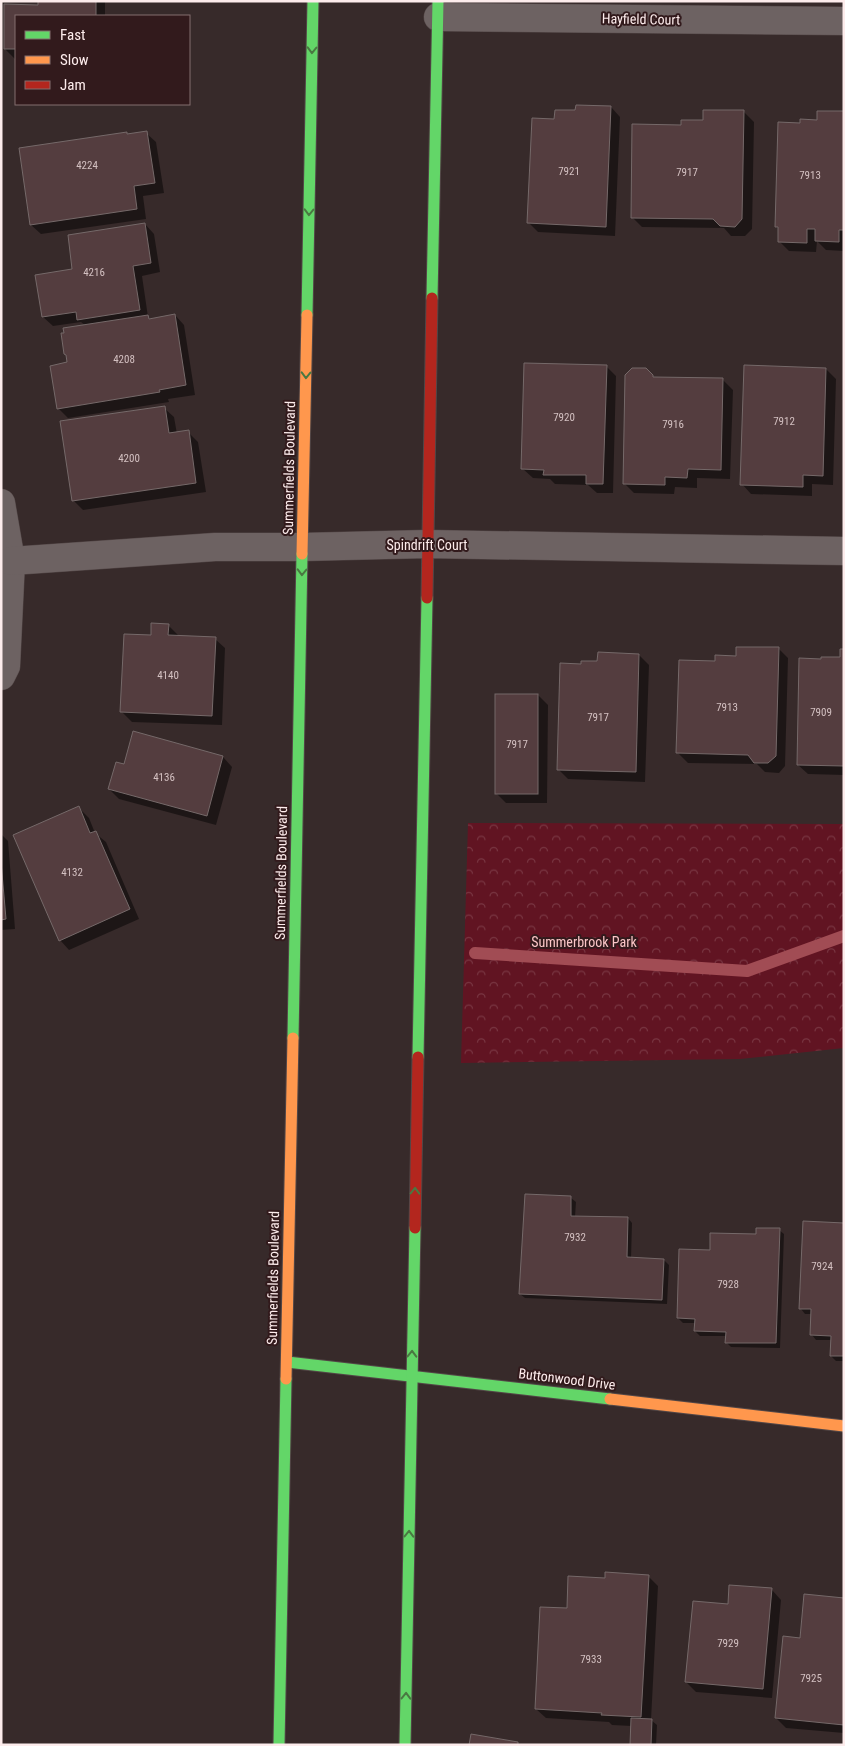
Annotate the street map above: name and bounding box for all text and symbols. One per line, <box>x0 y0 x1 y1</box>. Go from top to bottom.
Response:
street label: Hayfield Court <box>602 10 680 28</box>
legend <box>15 15 190 105</box>
text: Fast <box>60 26 85 44</box>
one-way arrow <box>307 46 317 54</box>
text: Slow <box>60 51 89 69</box>
text: Jam <box>60 76 86 94</box>
house number: 4224 <box>76 159 98 172</box>
house number: 7921 <box>558 165 580 178</box>
house number: 7917 <box>676 166 698 179</box>
house number: 7913 <box>799 169 821 182</box>
one-way arrow <box>304 209 314 217</box>
house number: 4216 <box>83 266 105 279</box>
house number: 4208 <box>113 353 135 366</box>
one-way arrow <box>300 371 311 379</box>
street label: Summerfields Boulevard <box>280 401 298 535</box>
house number: 7920 <box>553 411 575 424</box>
house number: 7912 <box>773 415 795 428</box>
house number: 7916 <box>662 418 684 431</box>
house number: 4200 <box>118 452 140 465</box>
street label: Spindrift Court <box>387 537 467 553</box>
one-way arrow <box>297 569 307 577</box>
house number: 4140 <box>157 669 179 682</box>
house number: 7913 <box>716 701 738 714</box>
house number: 7909 <box>810 706 832 719</box>
house number: 7917 <box>587 711 609 724</box>
house number: 7917 <box>506 738 528 751</box>
house number: 4136 <box>153 771 175 784</box>
street label: Summerfields Boulevard <box>272 806 290 940</box>
house number: 4132 <box>61 866 83 879</box>
park label: Summerbrook Park <box>531 934 637 950</box>
one-way arrow <box>410 1187 420 1194</box>
street label: Summerfields Boulevard <box>264 1211 282 1345</box>
house number: 7932 <box>564 1231 586 1244</box>
house number: 7924 <box>811 1260 833 1273</box>
house number: 7928 <box>717 1278 739 1291</box>
one-way arrow <box>407 1349 417 1357</box>
street label: Buttonwood Drive <box>518 1365 617 1393</box>
one-way arrow <box>404 1529 414 1537</box>
house number: 7929 <box>717 1637 739 1650</box>
house number: 7933 <box>580 1653 602 1666</box>
house number: 7925 <box>800 1672 822 1685</box>
one-way arrow <box>401 1692 411 1700</box>

